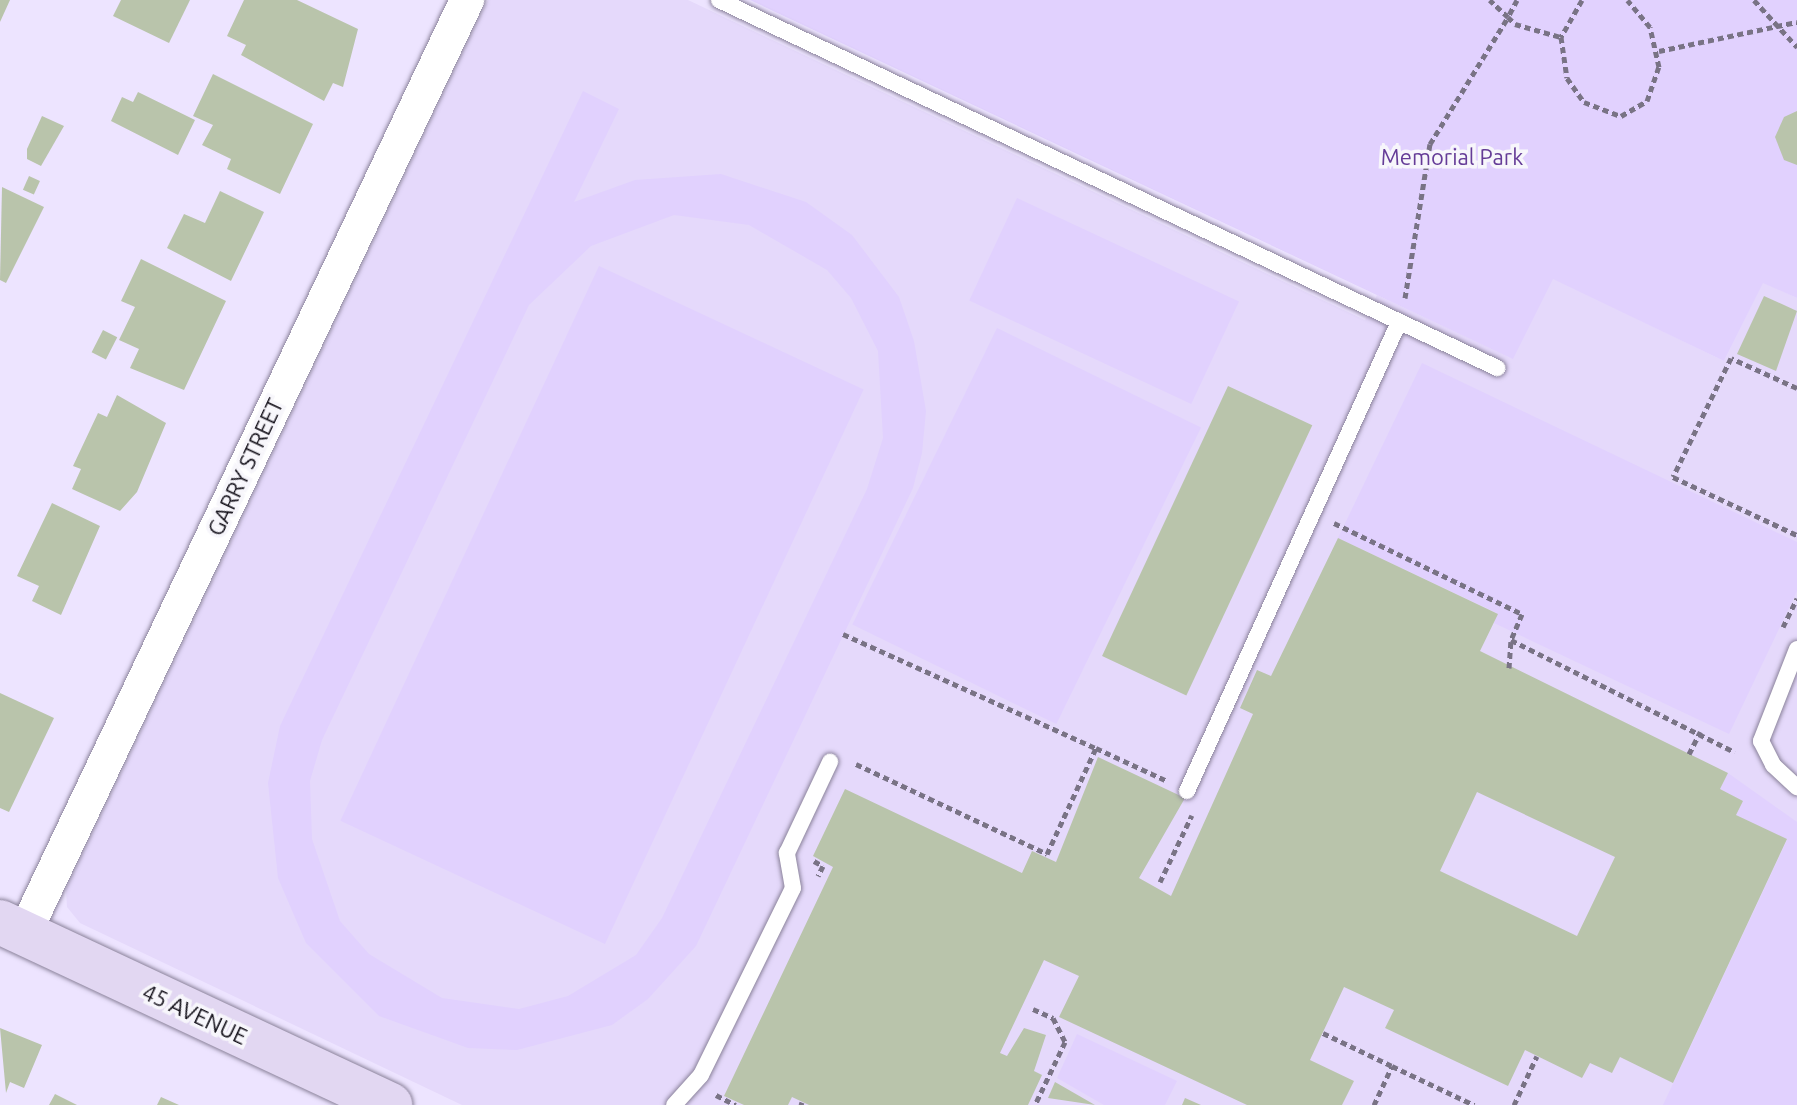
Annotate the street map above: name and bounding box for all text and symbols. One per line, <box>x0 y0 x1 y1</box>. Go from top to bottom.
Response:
park label: Memorial Park <box>1381 144 1523 170</box>
street label: GARRY STREET <box>202 394 288 540</box>
street label: 45 AVENUE <box>138 978 252 1050</box>

